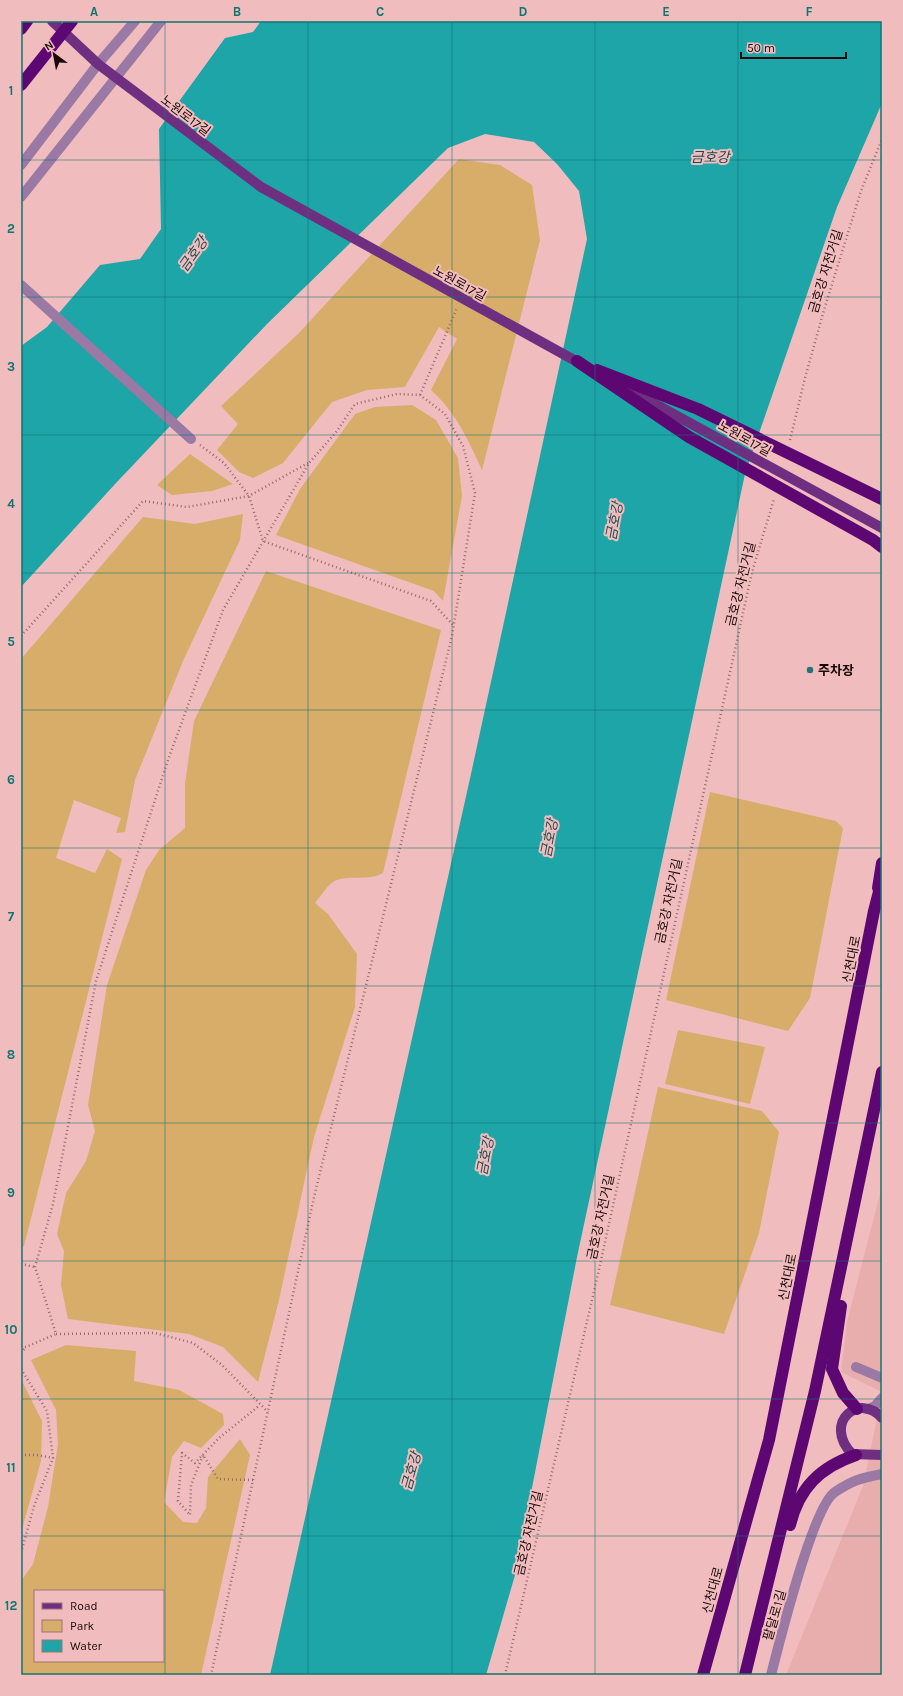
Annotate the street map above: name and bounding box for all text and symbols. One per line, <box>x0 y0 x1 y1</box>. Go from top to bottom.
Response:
text: A <box>90 4 98 19</box>
text: B <box>233 4 241 19</box>
text: C <box>376 4 384 19</box>
text: D <box>519 4 528 19</box>
text: E <box>662 4 670 19</box>
text: F <box>805 4 813 19</box>
north arrow <box>34 34 74 74</box>
scale bar <box>741 34 846 60</box>
text: N <box>42 38 56 54</box>
text: 50 m <box>747 41 775 55</box>
text: 1 <box>9 83 13 98</box>
street label: 노원로17길 <box>158 92 213 139</box>
water label: 금호강 <box>691 149 731 166</box>
text: 2 <box>7 221 15 236</box>
street label: 금호강 자전거길 <box>806 227 845 315</box>
water label: 금호강 <box>175 232 213 275</box>
street label: 노원로17길 <box>431 263 489 304</box>
text: 3 <box>7 359 15 374</box>
street label: 노원로17길 <box>716 418 774 459</box>
text: 4 <box>7 496 15 511</box>
water label: 금호강 <box>602 498 627 542</box>
street label: 금호강 자전거길 <box>723 540 758 628</box>
text: 5 <box>7 634 15 649</box>
place label: 주차장 <box>818 663 854 678</box>
marker: 주차장 <box>805 665 815 675</box>
text: 6 <box>7 772 15 787</box>
water label: 금호강 <box>537 815 562 859</box>
street label: 금호강 자전거길 <box>652 857 685 945</box>
text: 7 <box>8 909 15 924</box>
street label: 신천대로 <box>840 934 863 984</box>
text: 8 <box>7 1047 15 1062</box>
water label: 금호강 <box>473 1133 498 1177</box>
street label: 금호강 자전거길 <box>584 1173 617 1261</box>
text: 9 <box>7 1185 15 1200</box>
street label: 신천대로 <box>776 1252 799 1302</box>
text: 10 <box>5 1322 17 1337</box>
water label: 금호강 <box>398 1448 426 1492</box>
text: 11 <box>6 1460 16 1475</box>
street label: 금호강 자전거길 <box>511 1489 546 1577</box>
street label: 신천대로 <box>699 1565 726 1615</box>
street label: 팔달로1길 <box>760 1588 789 1642</box>
legend <box>34 1590 164 1662</box>
text: 12 <box>5 1598 17 1613</box>
text: Road <box>70 1599 98 1613</box>
text: Park <box>70 1619 95 1633</box>
text: Water <box>70 1639 103 1653</box>

